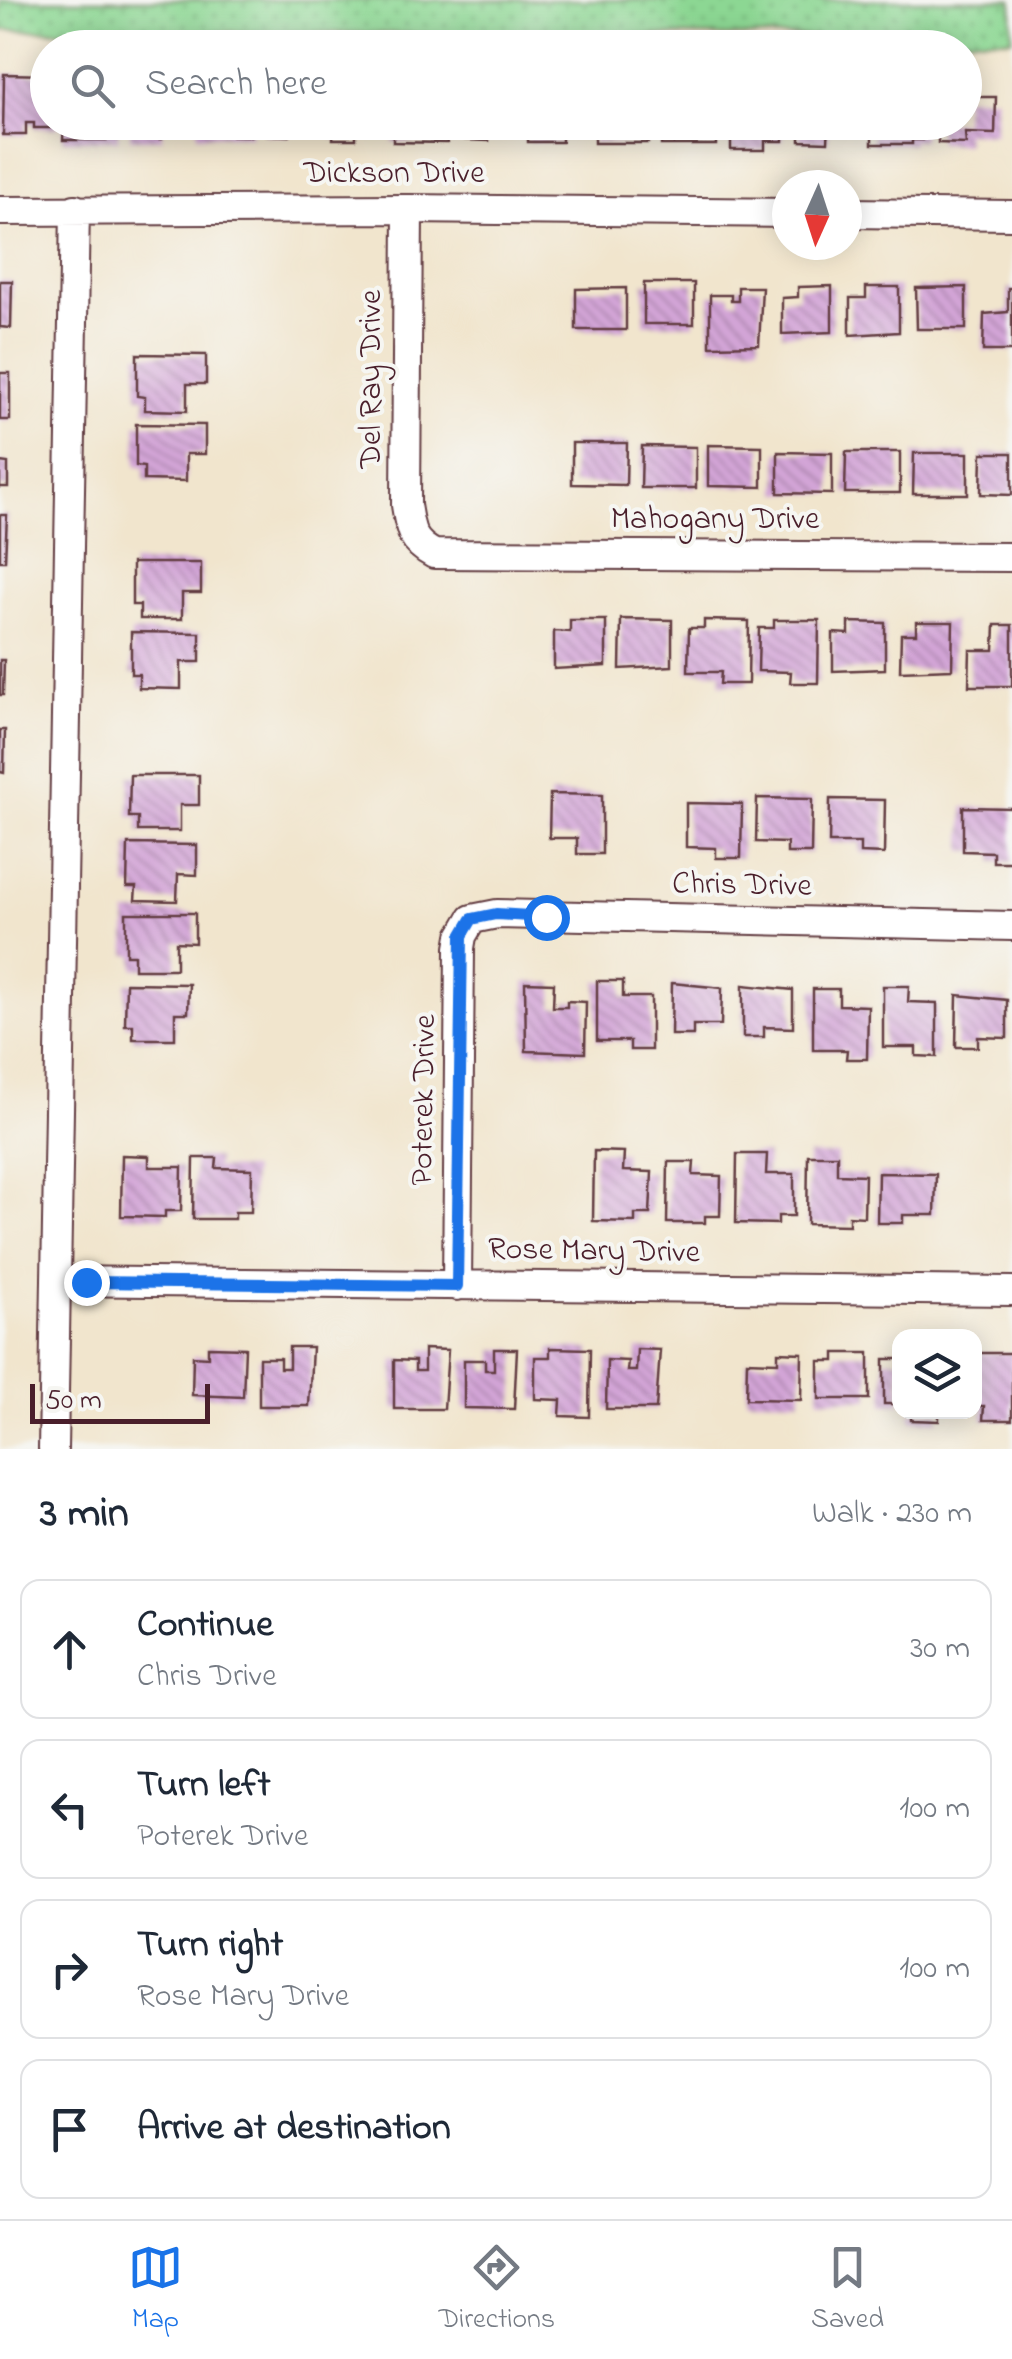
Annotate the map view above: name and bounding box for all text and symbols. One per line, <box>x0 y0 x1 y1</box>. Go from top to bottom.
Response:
search box <box>30 30 982 140</box>
text: Search here <box>145 57 327 113</box>
icon: search <box>65 58 120 113</box>
street label: Dickson Drive <box>303 151 485 198</box>
north arrow <box>772 170 862 260</box>
street label: Del Ray Drive <box>349 289 396 469</box>
street label: Mahogany Drive <box>611 497 820 544</box>
street label: Chris Drive <box>672 861 813 911</box>
route start <box>524 895 570 941</box>
street label: Poterek Drive <box>400 1013 450 1186</box>
street label: Rose Mary Drive <box>488 1227 701 1277</box>
route end <box>64 1260 110 1306</box>
map controls <box>892 1329 982 1419</box>
button: layers <box>892 1329 982 1419</box>
scale bar <box>30 1379 210 1424</box>
text: 50 m <box>45 1381 102 1422</box>
text: 3 min <box>40 1484 129 1545</box>
text: Walk · 230 m <box>812 1491 972 1538</box>
text: Continue <box>137 1598 273 1654</box>
icon: ahead <box>42 1622 97 1677</box>
text: 30 m <box>910 1626 970 1673</box>
text: Chris Drive <box>137 1654 277 1701</box>
text: Turn left <box>137 1758 270 1814</box>
icon: left <box>42 1782 97 1837</box>
text: 100 m <box>899 1786 970 1833</box>
text: Poterek Drive <box>137 1814 308 1861</box>
text: Turn right <box>137 1918 283 1974</box>
icon: right <box>42 1942 97 1997</box>
text: 100 m <box>899 1946 970 1993</box>
text: Rose Mary Drive <box>137 1974 349 2021</box>
text: Arrive at destination <box>137 2101 451 2157</box>
icon: arrive <box>42 2102 97 2157</box>
tab: Map <box>128 2240 183 2341</box>
tab: Directions <box>439 2240 555 2341</box>
tab: Saved <box>811 2240 884 2341</box>

